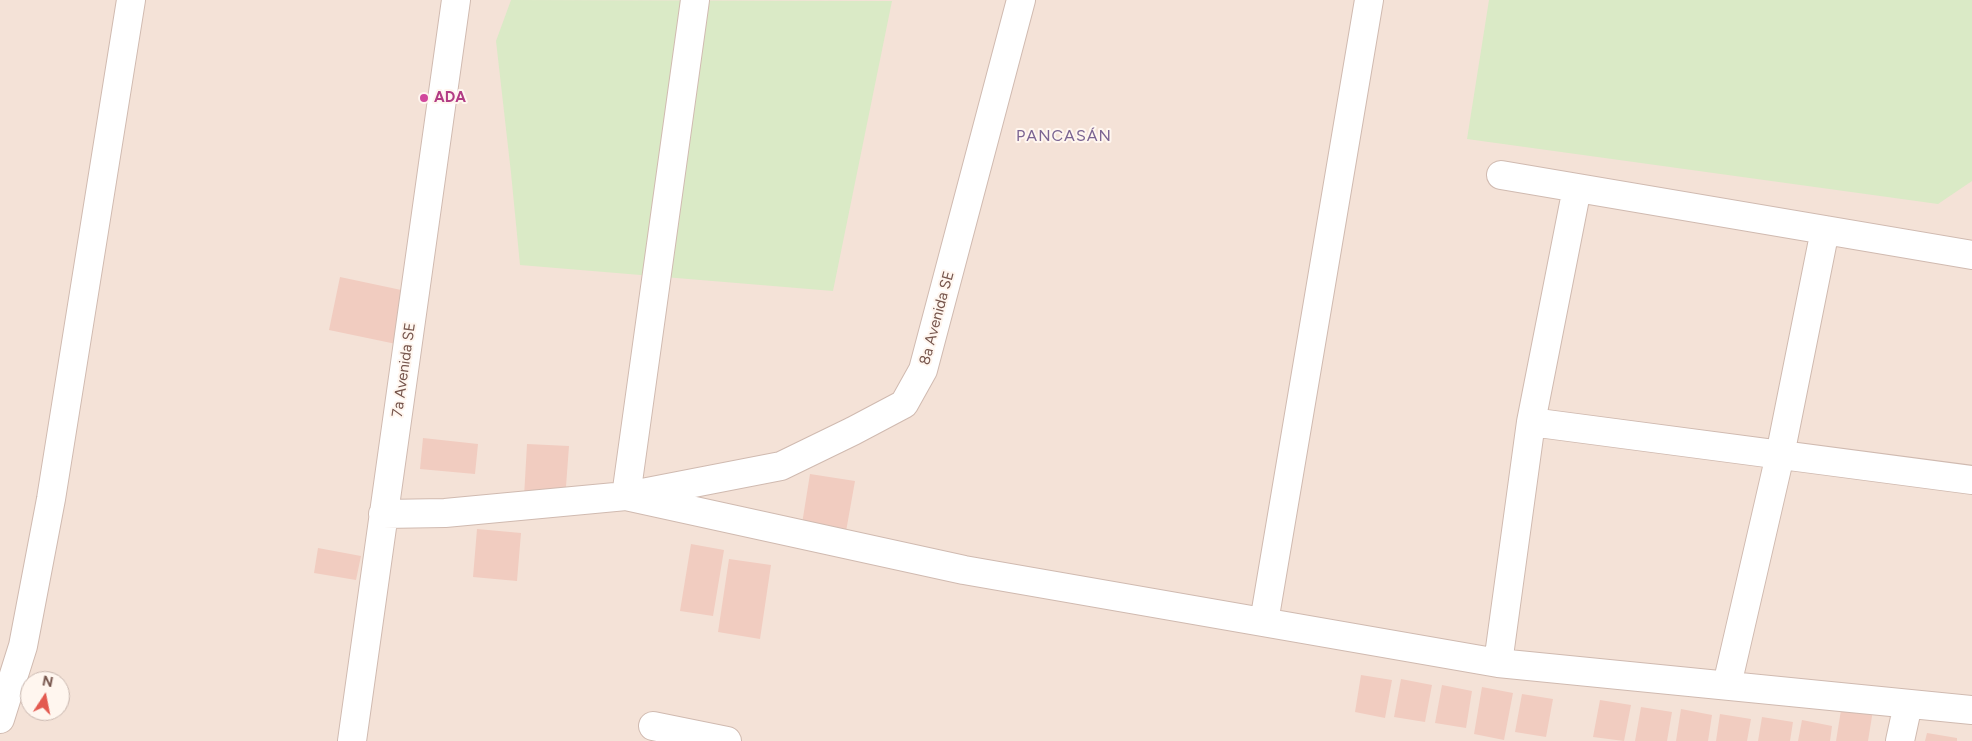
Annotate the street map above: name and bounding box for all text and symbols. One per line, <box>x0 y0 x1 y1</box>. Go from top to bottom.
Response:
place label: ADA <box>434 89 466 107</box>
marker: ADA <box>418 92 430 104</box>
district label: PANCASÁN <box>1015 126 1113 146</box>
street label: 8a Avenida SE <box>916 269 958 367</box>
street label: 7a Avenida SE <box>388 322 420 418</box>
north arrow <box>20 671 70 721</box>
text: N <box>41 672 55 691</box>

